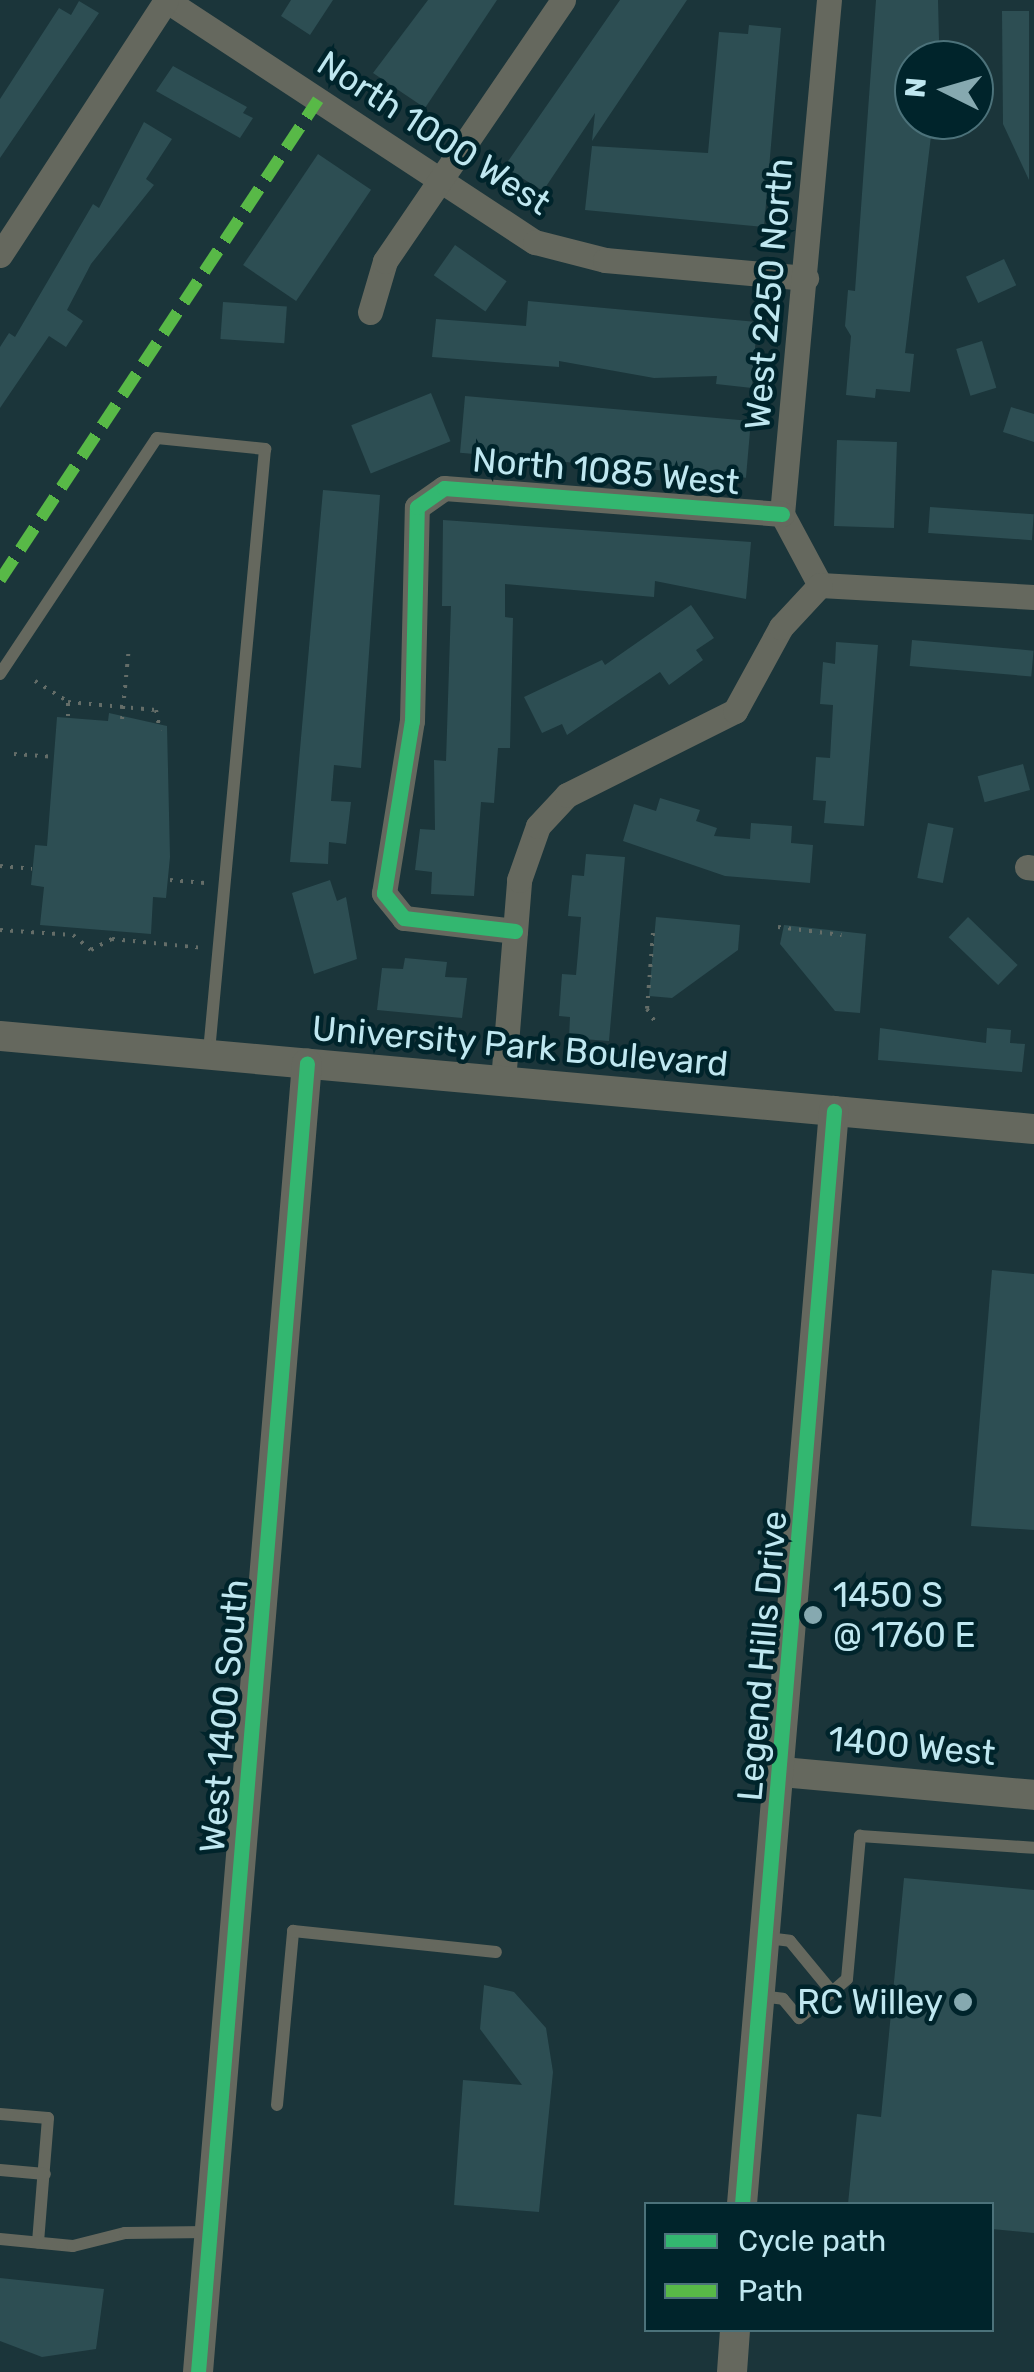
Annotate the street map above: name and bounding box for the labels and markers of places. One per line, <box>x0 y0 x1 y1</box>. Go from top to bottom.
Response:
place label: 1450 S @ 1760 E <box>833 1574 976 1656</box>
marker: 1450 S @ 1760 E <box>802 1604 824 1626</box>
place label: RC Willey <box>796 1981 943 2023</box>
marker: RC Willey <box>952 1991 974 2013</box>

